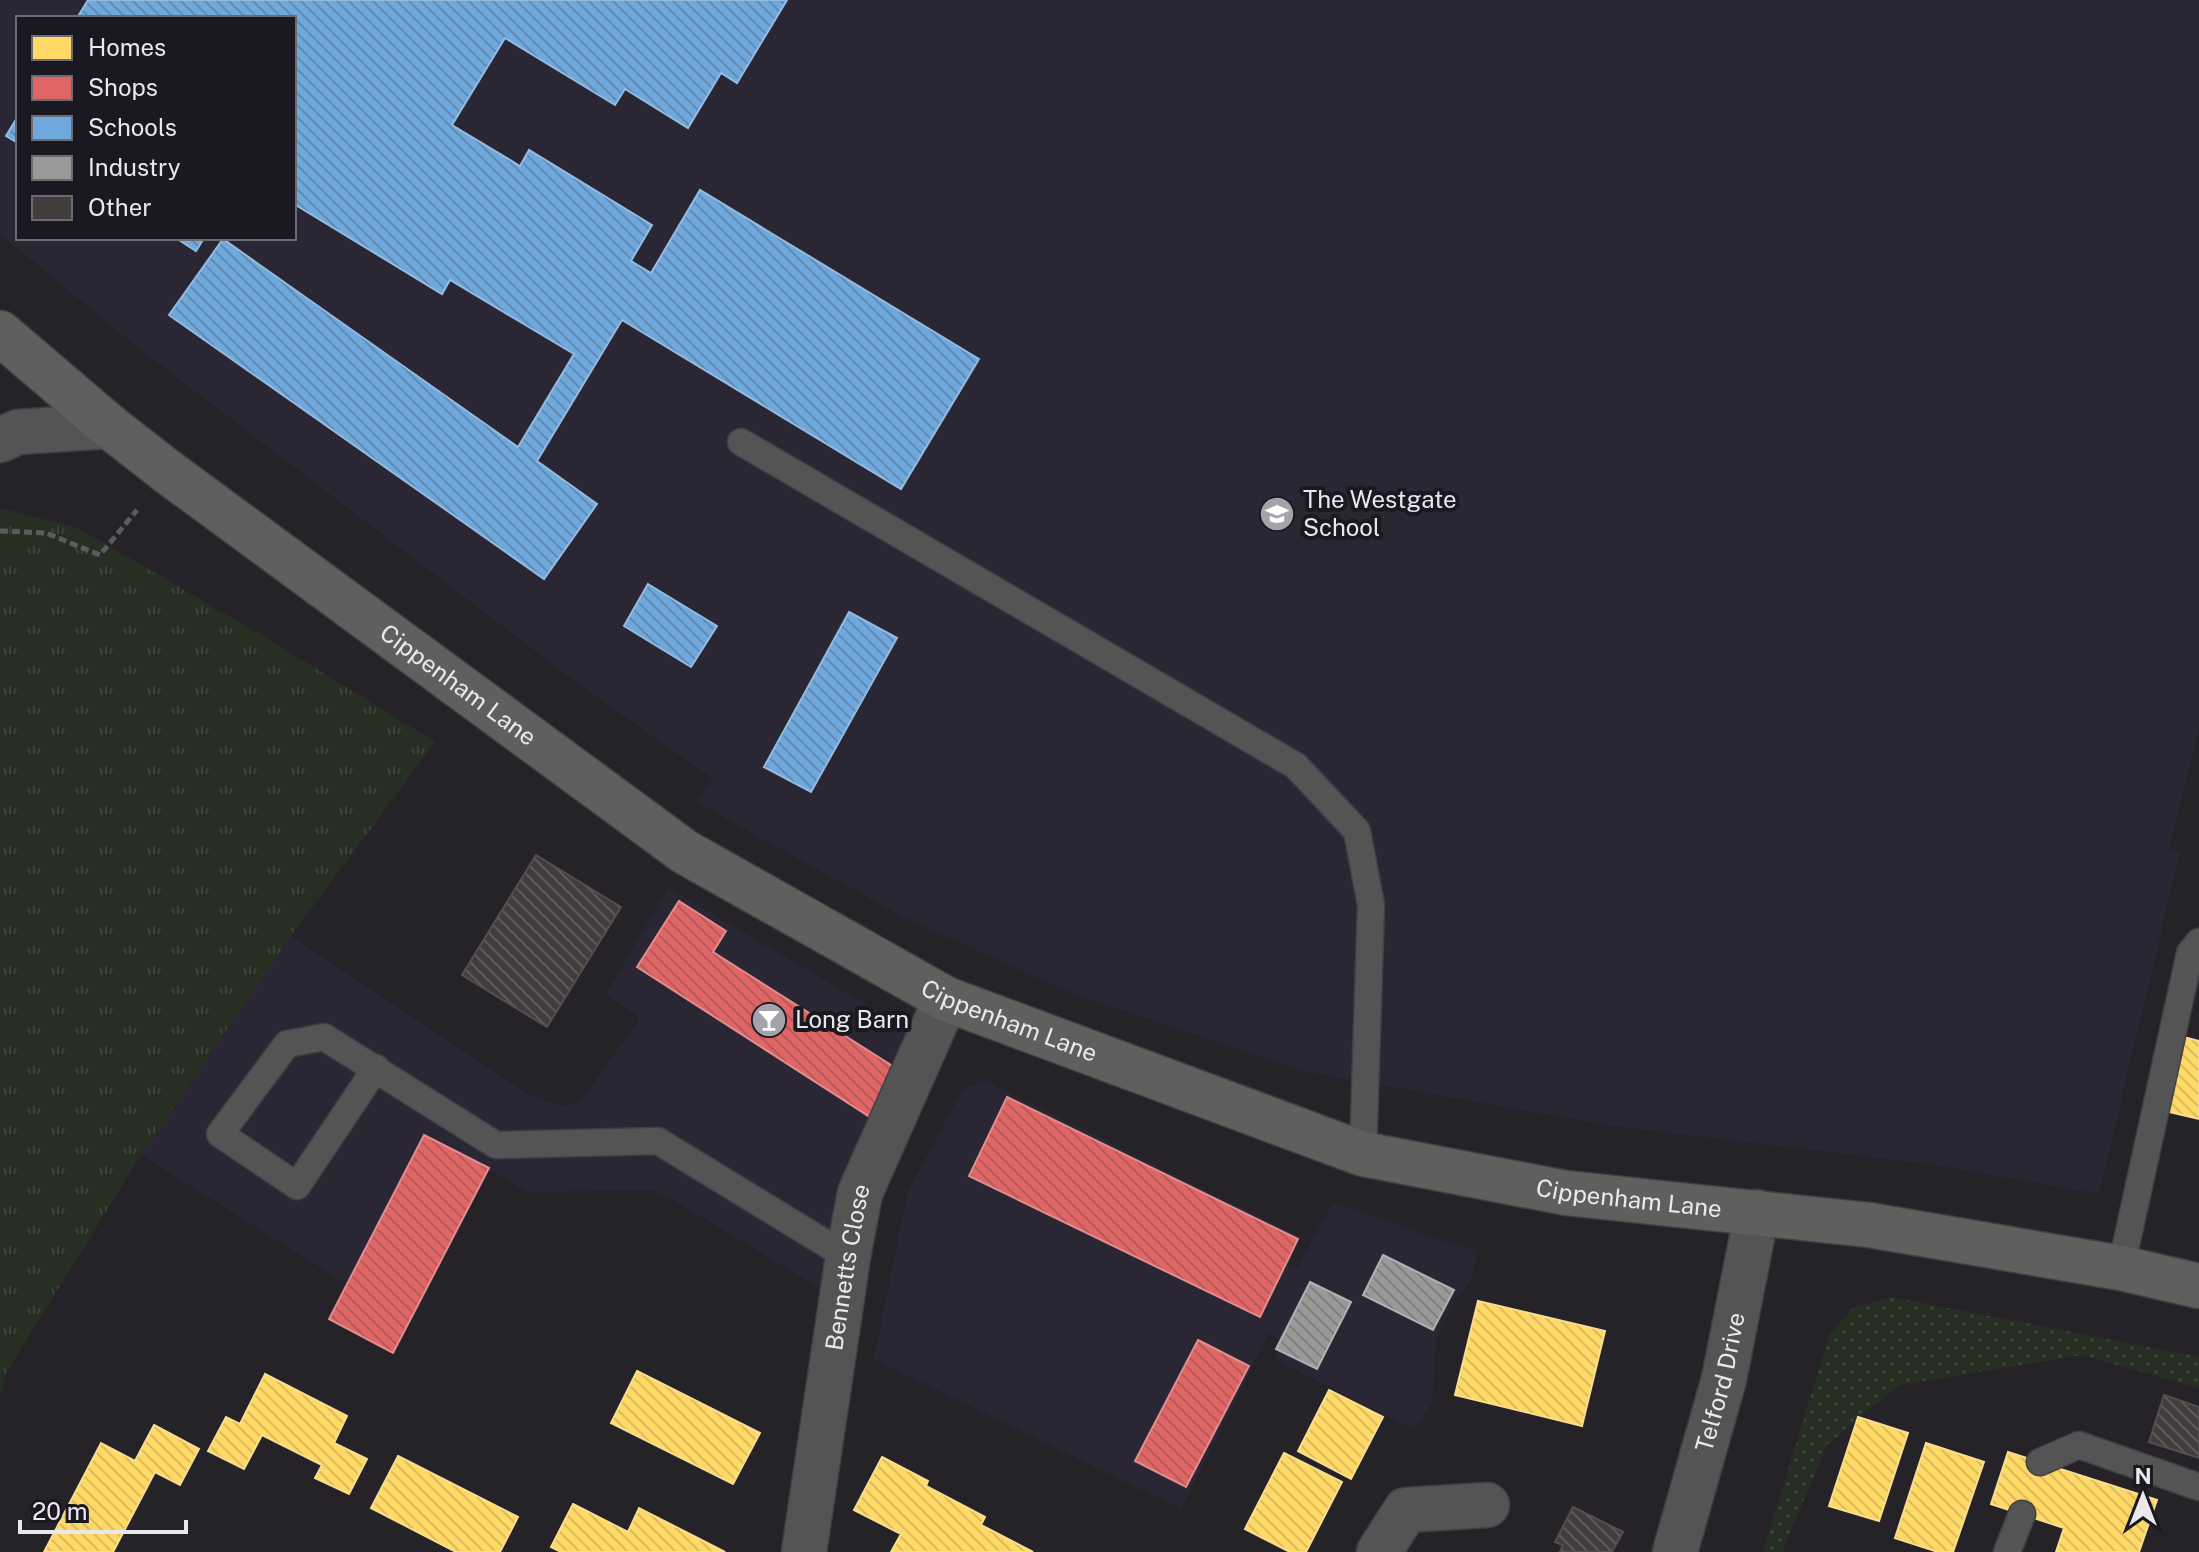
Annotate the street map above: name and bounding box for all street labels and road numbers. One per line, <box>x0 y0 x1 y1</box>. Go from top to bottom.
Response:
street label: Cippenham Lane <box>375 618 542 751</box>
street label: Cippenham Lane <box>916 973 1101 1067</box>
street label: Cippenham Lane <box>1534 1173 1723 1222</box>
street label: Bennetts Close <box>819 1179 875 1352</box>
street label: Telford Drive <box>1689 1310 1750 1455</box>

